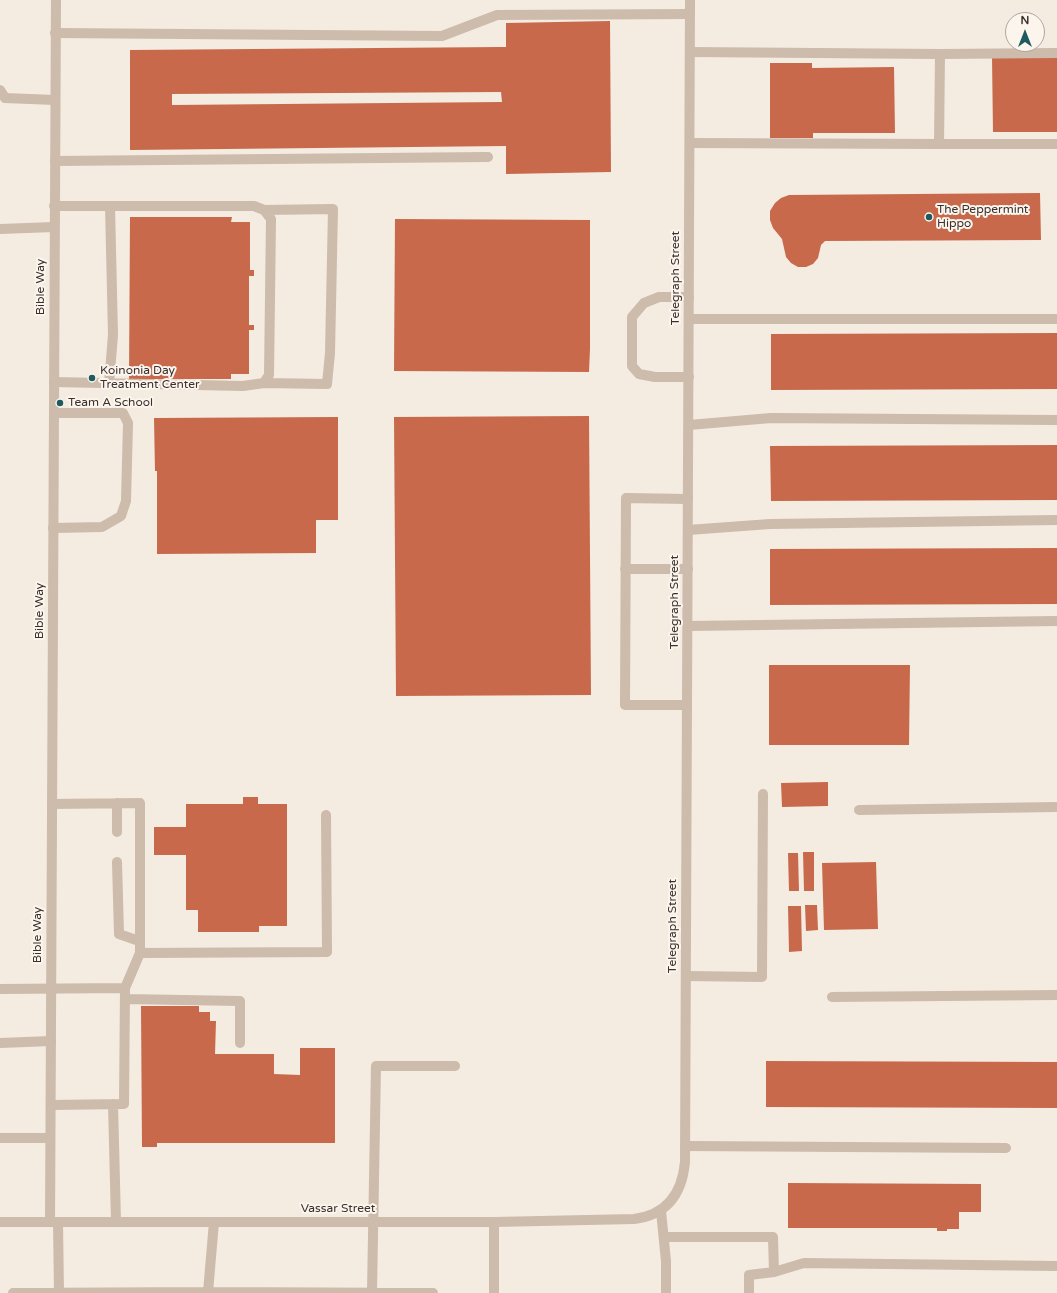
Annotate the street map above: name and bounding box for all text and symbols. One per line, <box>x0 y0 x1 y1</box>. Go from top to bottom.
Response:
north arrow <box>1005 12 1045 52</box>
text: N <box>1021 14 1029 27</box>
place label: The Peppermint Hippo <box>937 203 1028 231</box>
marker: The Peppermint Hippo <box>924 212 934 222</box>
street label: Telegraph Street <box>669 231 683 325</box>
street label: Bible Way <box>34 259 48 315</box>
place label: Koinonia Day Treatment Center <box>100 364 200 392</box>
marker: Koinonia Day Treatment Center <box>87 373 97 383</box>
place label: Team A School <box>68 396 153 410</box>
marker: Team A School <box>55 398 65 408</box>
street label: Telegraph Street <box>668 555 682 649</box>
street label: Bible Way <box>33 583 47 639</box>
street label: Telegraph Street <box>666 879 680 973</box>
street label: Bible Way <box>31 907 45 963</box>
street label: Vassar Street <box>301 1202 375 1216</box>

